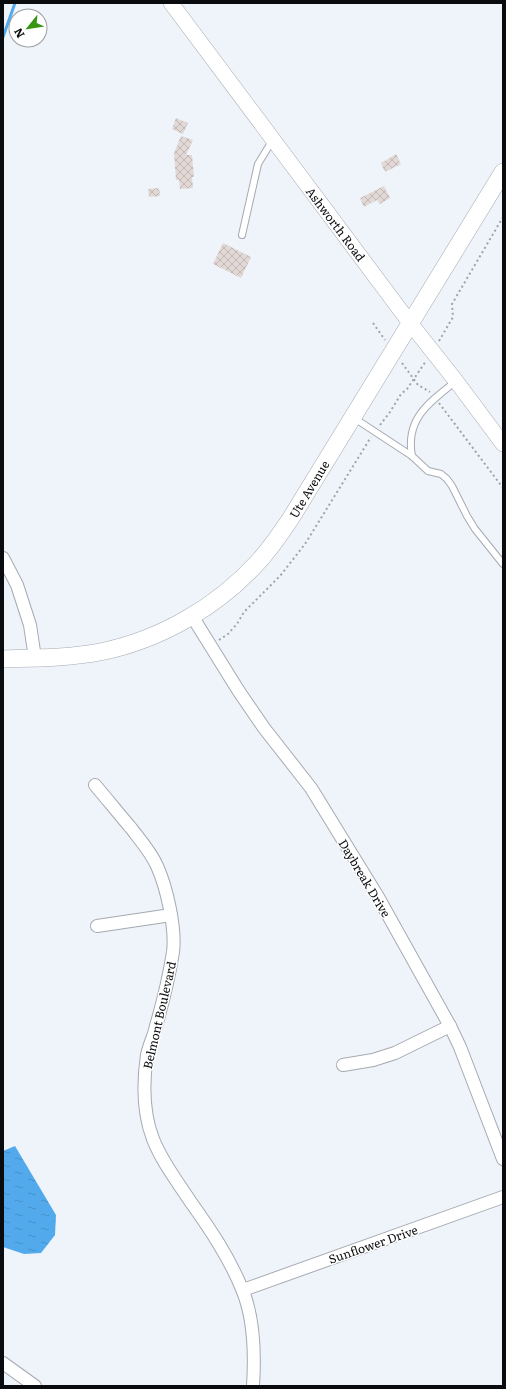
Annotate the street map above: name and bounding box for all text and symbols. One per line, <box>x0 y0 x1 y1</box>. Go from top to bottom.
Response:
north arrow <box>8 8 48 48</box>
text: N <box>9 26 28 41</box>
street label: Ashworth Road <box>302 183 370 265</box>
street label: Ute Avenue <box>285 457 333 521</box>
street label: Daybreak Drive <box>335 836 395 920</box>
street label: Belmont Boulevard <box>138 959 180 1071</box>
street label: Sunflower Drive <box>326 1220 420 1268</box>

